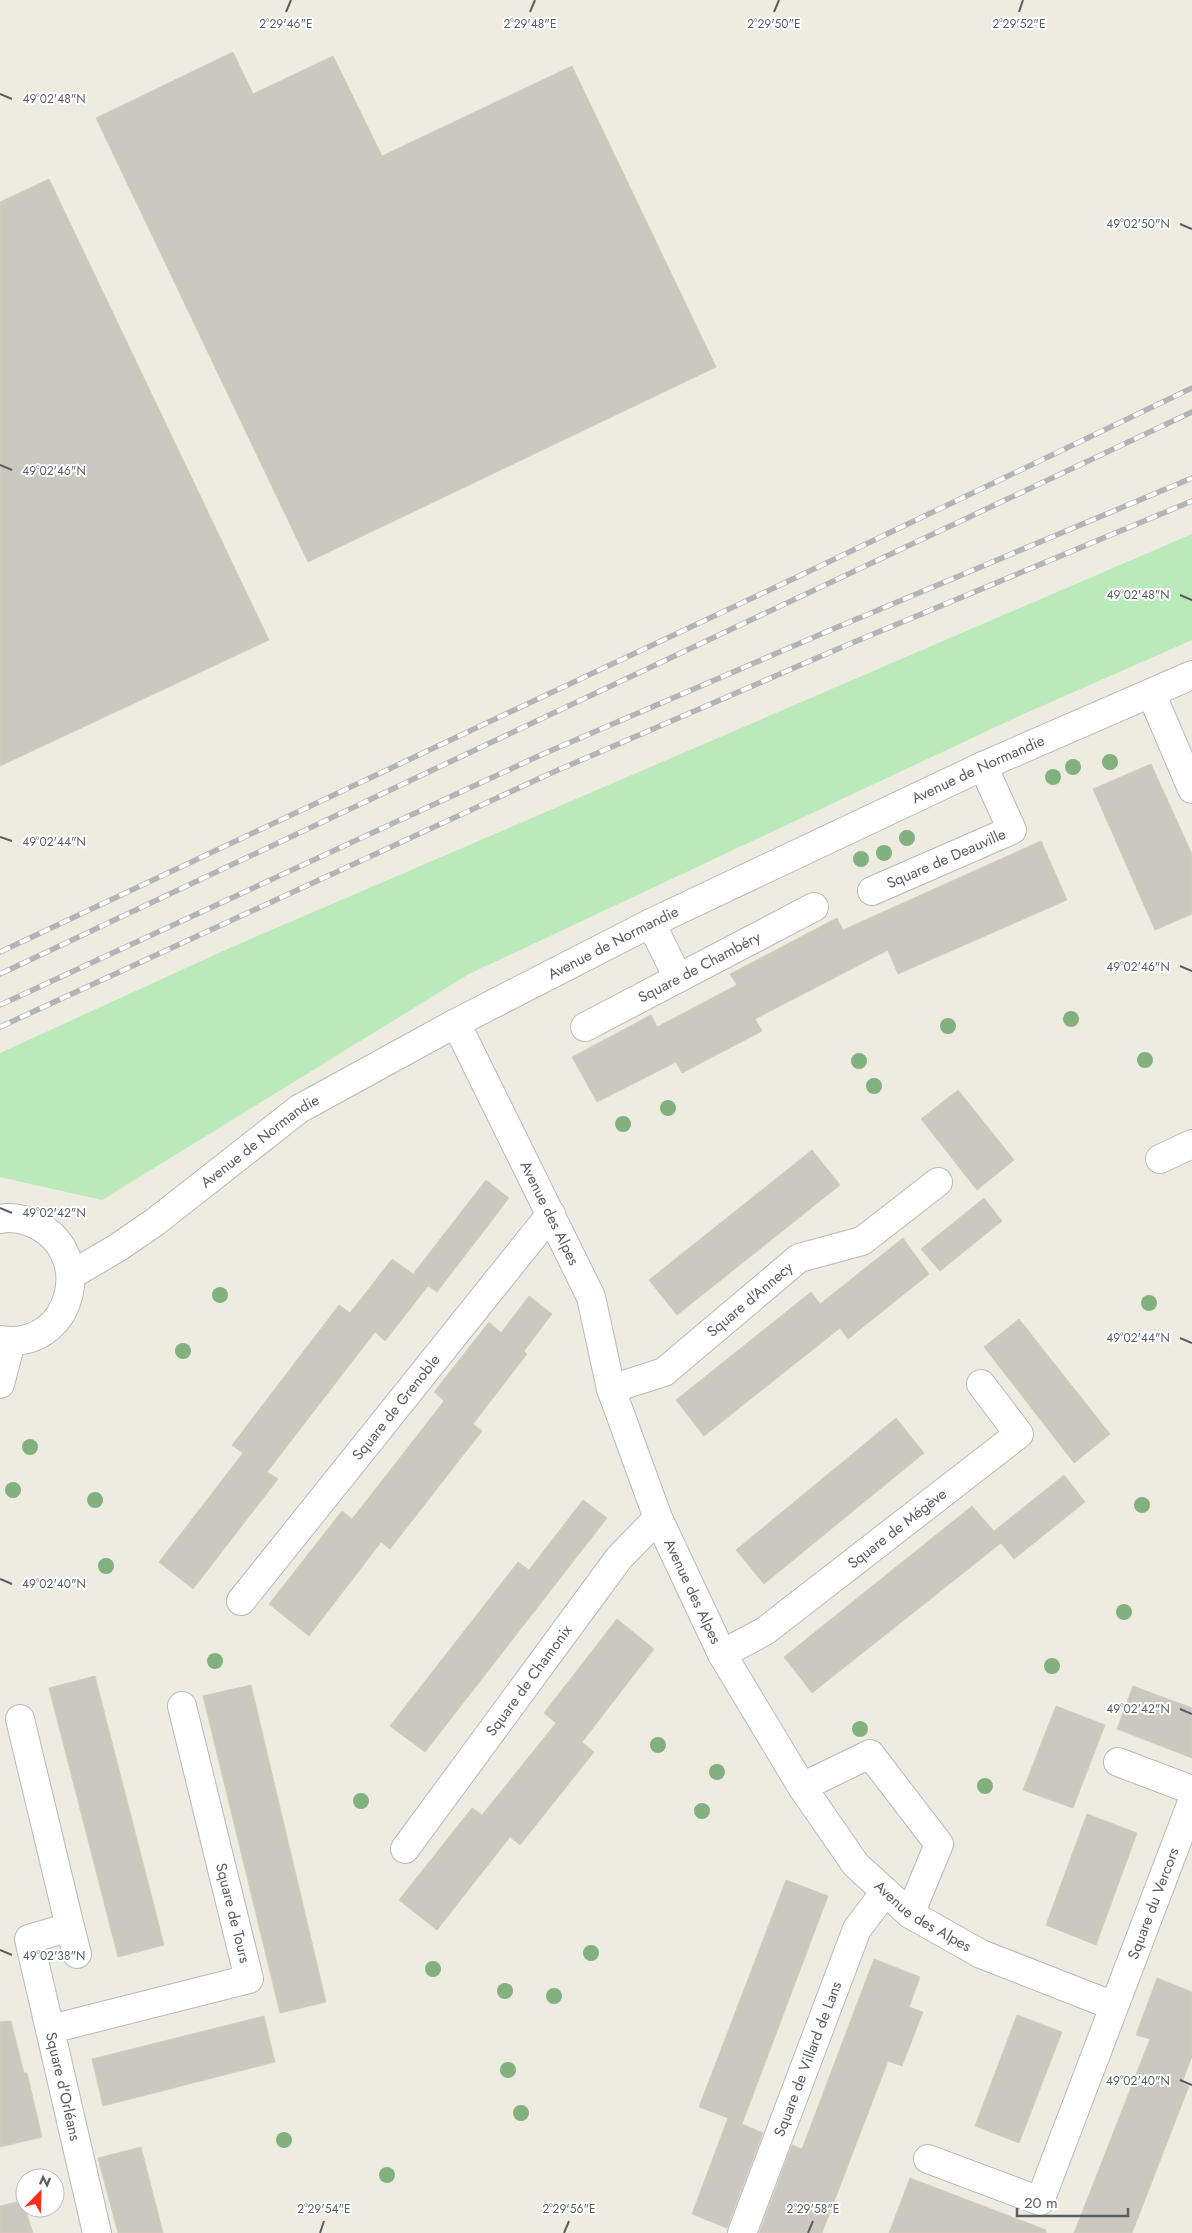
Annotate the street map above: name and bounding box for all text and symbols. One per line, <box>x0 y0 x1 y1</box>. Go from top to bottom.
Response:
text: 2°29'46"E <box>259 15 313 33</box>
text: 2°29'48"E <box>503 15 557 33</box>
text: 2°29'50"E <box>747 15 801 33</box>
text: 2°29'52"E <box>992 15 1046 33</box>
text: 49°02'48"N <box>22 90 86 108</box>
text: 49°02'50"N <box>1106 215 1170 233</box>
text: 49°02'46"N <box>22 462 86 480</box>
text: 49°02'48"N <box>1106 586 1170 604</box>
street label: Avenue de Normandie <box>908 729 1048 809</box>
street label: Square de Deauville <box>883 823 1010 894</box>
text: 49°02'44"N <box>22 833 86 851</box>
street label: Avenue de Normandie <box>544 900 683 985</box>
street label: Square de Chambéry <box>634 926 765 1008</box>
text: 49°02'46"N <box>1106 958 1170 976</box>
street label: Avenue de Normandie <box>196 1089 324 1193</box>
street label: Avenue des Alpes <box>515 1157 585 1269</box>
text: 49°02'42"N <box>22 1204 86 1222</box>
street label: Square d'Annecy <box>702 1256 798 1342</box>
text: 49°02'44"N <box>1106 1329 1170 1347</box>
street label: Square de Grenoble <box>347 1350 445 1465</box>
street label: Square de Mégève <box>843 1483 952 1574</box>
street label: Avenue des Alpes <box>658 1535 727 1648</box>
text: 49°02'40"N <box>22 1575 86 1593</box>
street label: Square de Chamonix <box>480 1620 578 1741</box>
text: 49°02'42"N <box>1106 1700 1170 1718</box>
street label: Square du Vercors <box>1122 1844 1185 1963</box>
street label: Square de Tours <box>210 1861 256 1965</box>
street label: Avenue des Alpes <box>869 1876 975 1957</box>
text: 49°02'38"N <box>23 1947 85 1965</box>
street label: Square de Villard de Lans <box>768 1978 847 2140</box>
street label: Square d'Orléans <box>40 2030 86 2143</box>
text: 49°02'40"N <box>1106 2072 1170 2090</box>
north arrow <box>15 2168 65 2218</box>
text: N <box>36 2170 54 2192</box>
scale bar <box>1017 2186 1128 2218</box>
text: 20 m <box>1024 2192 1058 2214</box>
text: 2°29'54"E <box>297 2200 351 2218</box>
text: 2°29'56"E <box>542 2200 596 2218</box>
text: 2°29'58"E <box>787 2200 839 2218</box>

